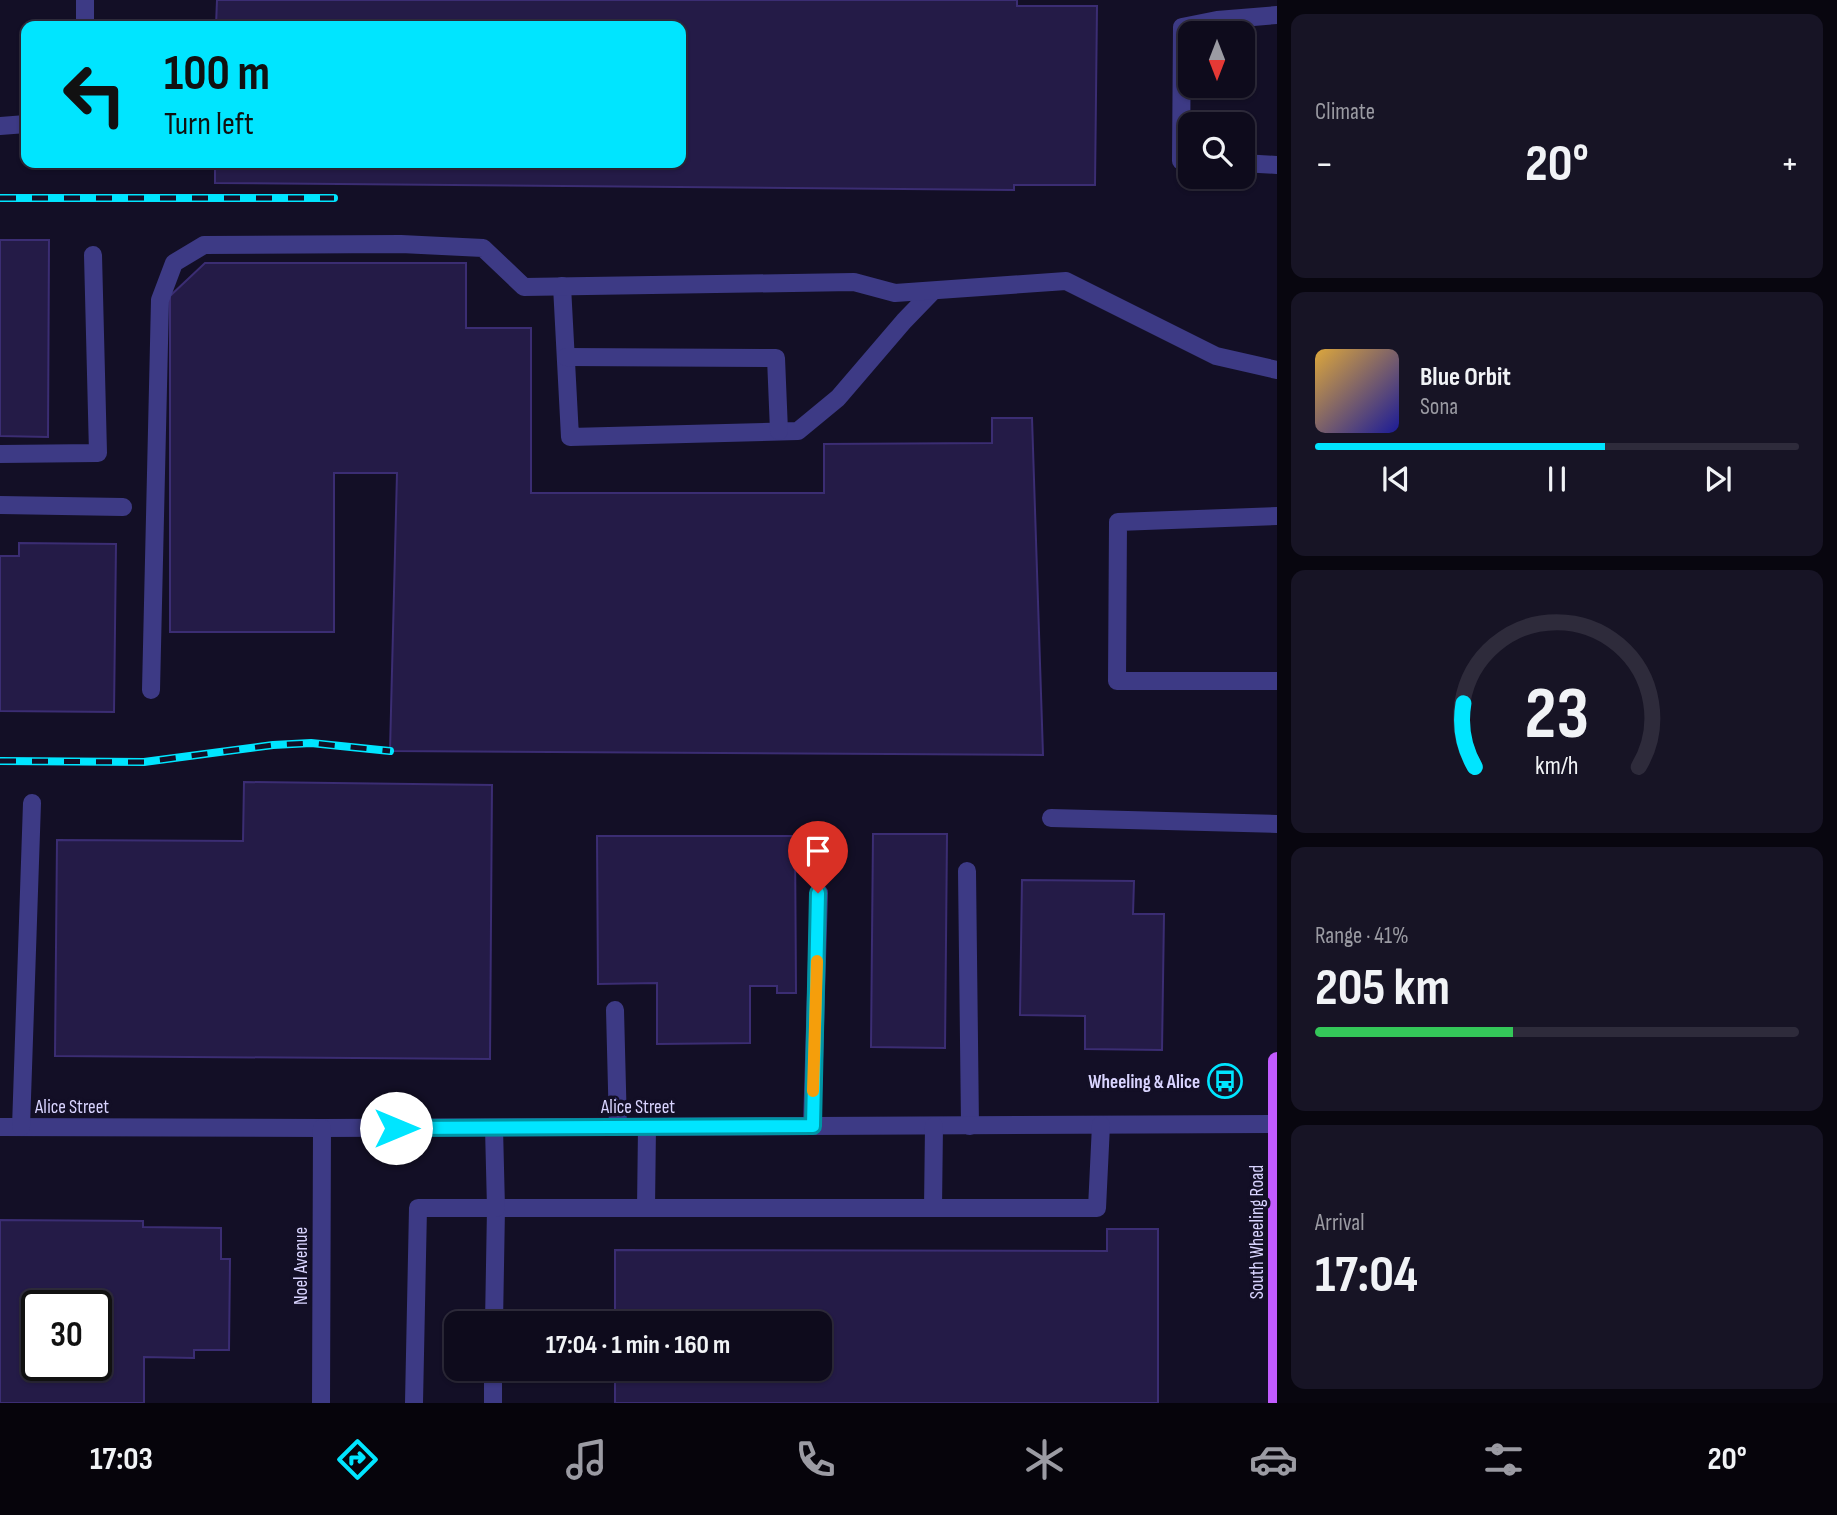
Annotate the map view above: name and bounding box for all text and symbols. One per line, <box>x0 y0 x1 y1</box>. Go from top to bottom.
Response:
north arrow <box>1178 21 1255 98</box>
map controls <box>1178 21 1255 189</box>
text: 100 m <box>164 45 270 104</box>
icon: left <box>49 49 140 140</box>
text: Climate <box>1315 98 1375 126</box>
text: Turn left <box>164 105 254 144</box>
button: search <box>1178 112 1255 189</box>
text: 20° <box>1525 133 1589 196</box>
text: − <box>1315 142 1334 187</box>
text: + <box>1780 142 1799 187</box>
text: Blue Orbit <box>1420 362 1511 393</box>
text: Sona <box>1420 393 1458 421</box>
icon: previous <box>1377 460 1415 498</box>
icon: pause <box>1538 460 1576 498</box>
icon: next <box>1699 460 1737 498</box>
text: 23 <box>1525 672 1589 760</box>
text: km/h <box>1535 751 1579 782</box>
pin <box>788 821 848 893</box>
icon: arrive <box>799 832 837 870</box>
text: Range · 41% <box>1315 922 1409 950</box>
text: 205 km <box>1315 957 1450 1020</box>
bus stop icon: Wheeling & Alice <box>1206 1062 1244 1100</box>
place label: Wheeling & Alice <box>1088 1071 1200 1094</box>
position arrow <box>359 1091 433 1165</box>
street label: Alice Street <box>34 1096 109 1119</box>
street label: Alice Street <box>600 1096 675 1119</box>
street label: South Wheeling Road <box>1246 1165 1269 1299</box>
text: Arrival <box>1315 1209 1364 1237</box>
street label: Noel Avenue <box>290 1227 313 1305</box>
text: 17:04 <box>1315 1244 1418 1307</box>
speed limit sign: 30 <box>21 1290 112 1381</box>
text: 17:04 · 1 min · 160 m <box>546 1330 730 1361</box>
icon: directions <box>333 1435 382 1484</box>
icon: music <box>562 1435 611 1484</box>
icon: phone <box>791 1435 840 1484</box>
icon: climate <box>1020 1435 1069 1484</box>
icon: car <box>1249 1435 1298 1484</box>
icon: filters <box>1479 1435 1528 1484</box>
text: 17:03 <box>90 1440 153 1479</box>
text: 20° <box>1708 1440 1747 1479</box>

